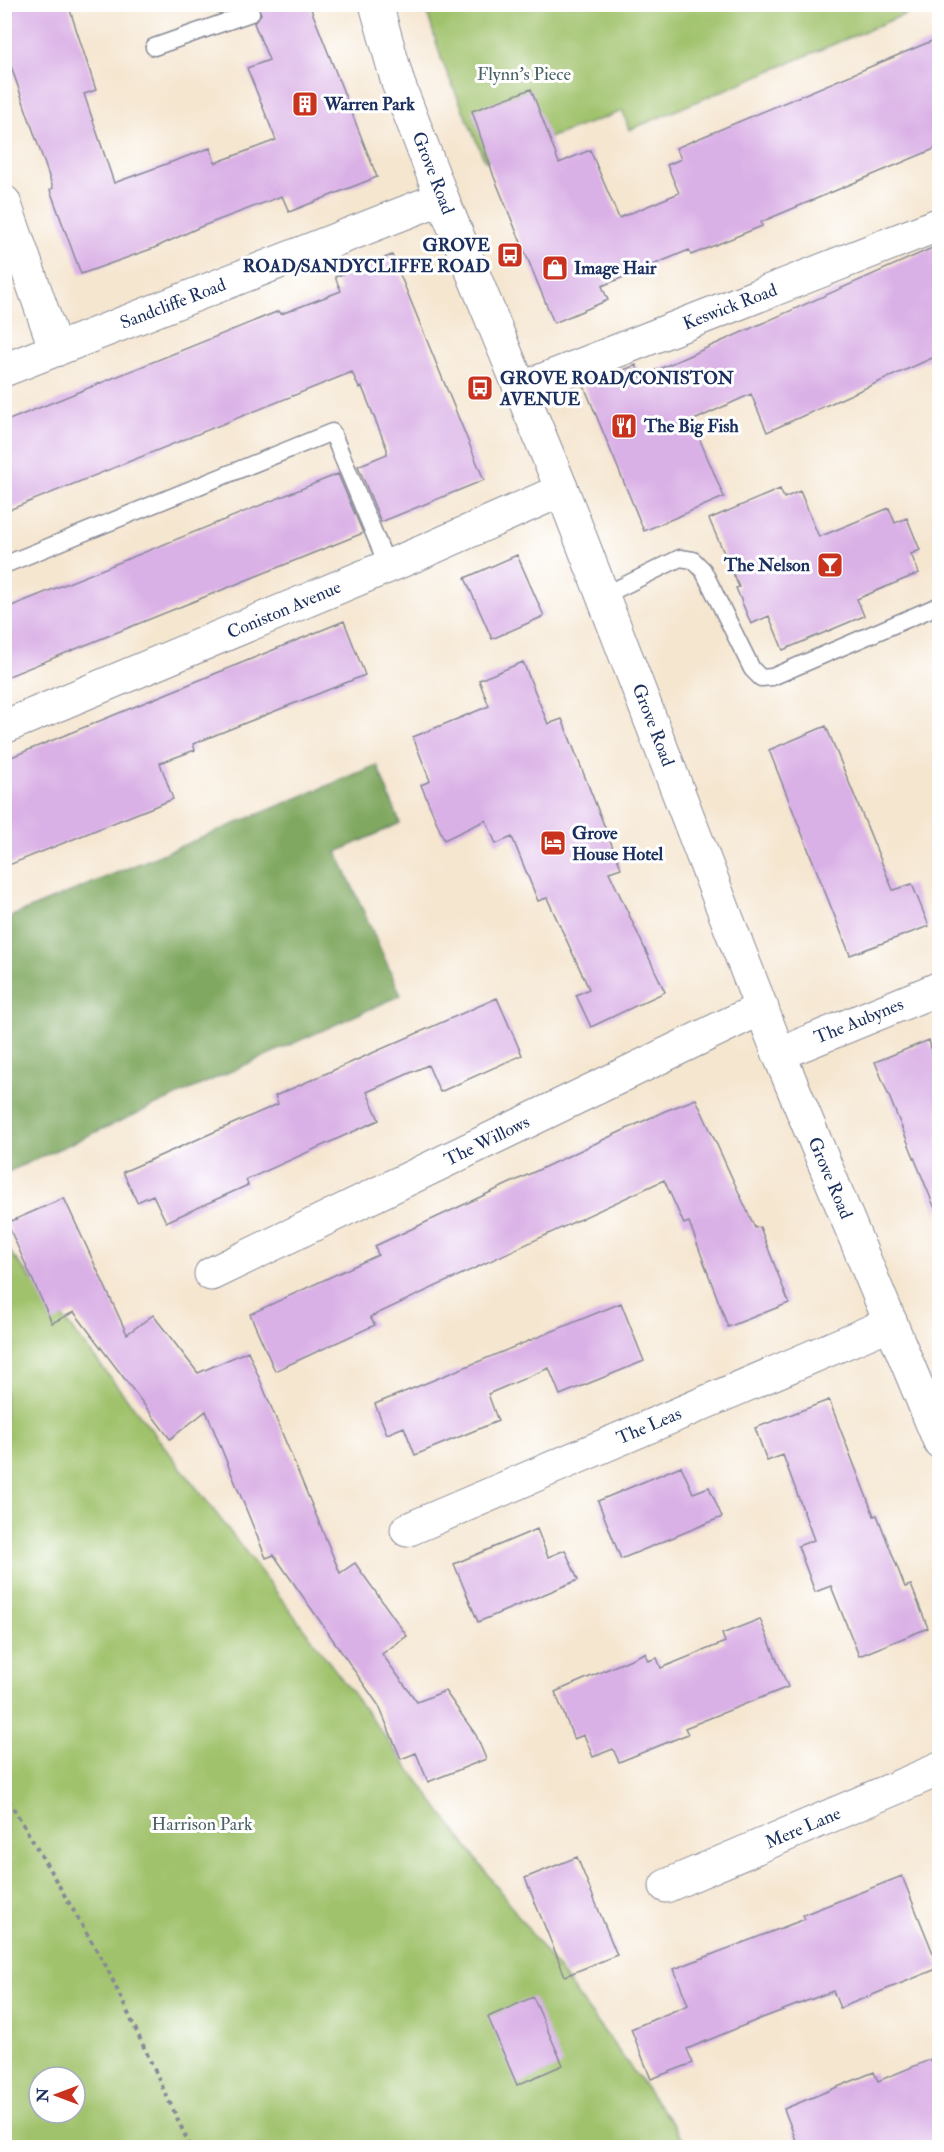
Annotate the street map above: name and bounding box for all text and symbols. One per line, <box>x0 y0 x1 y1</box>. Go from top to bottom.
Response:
park label: Flynn's Piece <box>477 63 571 86</box>
building icon: Warren Park <box>290 89 320 119</box>
place label: Warren Park <box>323 93 415 116</box>
street label: Grove Road <box>407 128 459 218</box>
place label: GROVE ROAD/SANDYCLIFFE ROAD <box>243 234 490 278</box>
bus stop icon: GROVE ROAD/SANDYCLIFFE ROAD <box>495 240 525 270</box>
shop icon: Image Hair <box>540 253 570 283</box>
place label: Image Hair <box>574 257 657 280</box>
street label: Sandcliffe Road <box>117 273 229 335</box>
street label: Keswick Road <box>680 278 781 335</box>
place label: GROVE ROAD/CONISTON AVENUE <box>499 367 735 411</box>
bus stop icon: GROVE ROAD/CONISTON AVENUE <box>465 373 495 403</box>
restaurant icon: The Big Fish <box>609 411 639 441</box>
place label: The Big Fish <box>643 415 739 438</box>
bar icon: The Nelson <box>815 550 845 580</box>
place label: The Nelson <box>723 554 811 577</box>
street label: Coniston Avenue <box>223 575 345 644</box>
street label: Grove Road <box>627 680 679 770</box>
place label: Grove House Hotel <box>572 822 664 866</box>
hotel icon: Grove House Hotel <box>538 828 568 858</box>
street label: The Aubynes <box>811 993 907 1049</box>
street label: The Willows <box>441 1110 533 1172</box>
street label: Grove Road <box>802 1134 858 1223</box>
street label: The Leas <box>613 1402 685 1450</box>
street label: Mere Lane <box>762 1802 845 1854</box>
park label: Harrison Park <box>151 1813 253 1836</box>
north arrow <box>27 2065 87 2125</box>
text: N <box>33 2087 53 2103</box>

